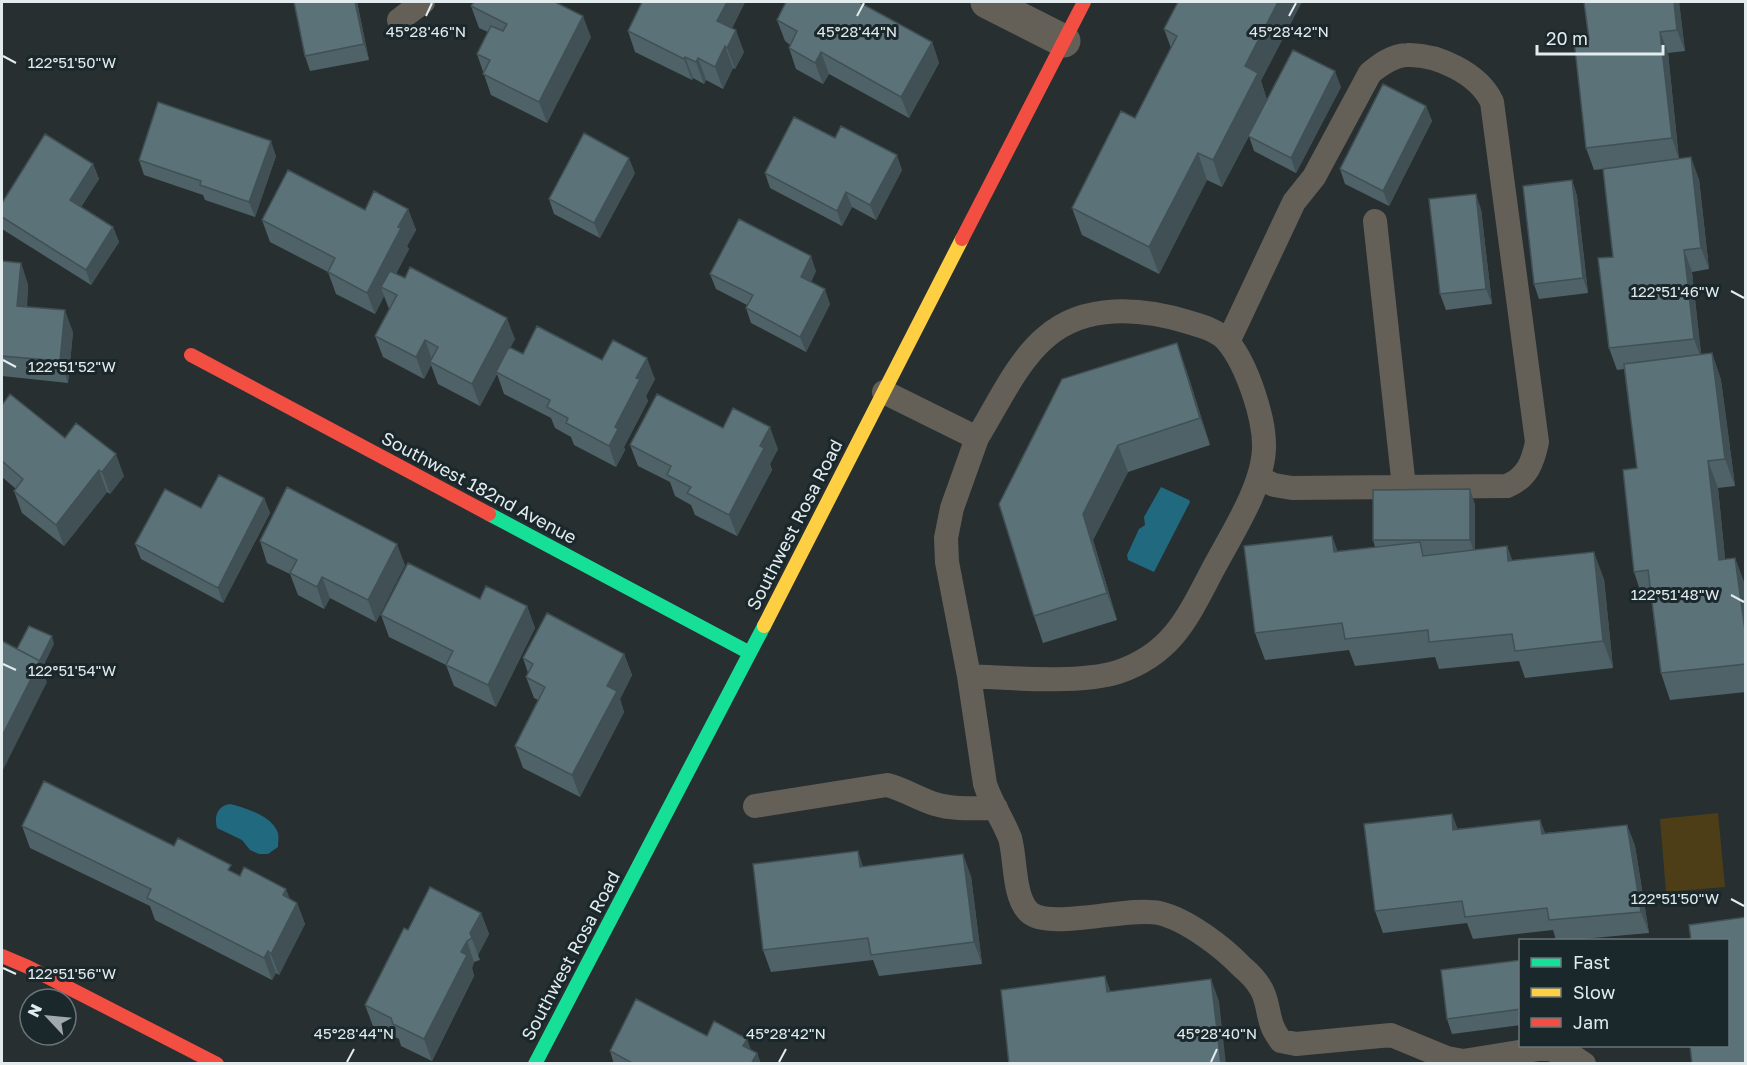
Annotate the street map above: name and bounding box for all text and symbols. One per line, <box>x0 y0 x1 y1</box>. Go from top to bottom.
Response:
scale bar <box>1537 18 1663 56</box>
text: 45°28'46"N <box>386 22 466 40</box>
text: 45°28'44"N <box>817 22 897 40</box>
text: 45°28'42"N <box>1249 22 1329 40</box>
text: 20 m <box>1546 27 1588 49</box>
text: 122°51'50"W <box>28 53 116 71</box>
text: 122°51'46"W <box>1631 282 1719 300</box>
text: 122°51'52"W <box>28 357 116 375</box>
street label: Southwest 182nd Avenue <box>378 426 581 548</box>
street label: Southwest Rosa Road <box>742 436 847 614</box>
text: 122°51'48"W <box>1631 585 1719 603</box>
text: 122°51'54"W <box>28 661 116 679</box>
street label: Southwest Rosa Road <box>516 867 624 1044</box>
text: 122°51'50"W <box>1631 889 1719 907</box>
legend <box>1519 939 1729 1047</box>
text: Fast <box>1573 951 1610 973</box>
text: 122°51'56"W <box>28 964 116 982</box>
text: Slow <box>1573 981 1616 1003</box>
north arrow <box>18 987 78 1047</box>
text: N <box>23 1001 46 1020</box>
text: Jam <box>1573 1011 1609 1033</box>
text: 45°28'44"N <box>314 1024 394 1042</box>
text: 45°28'42"N <box>746 1024 826 1042</box>
text: 45°28'40"N <box>1177 1024 1257 1042</box>

